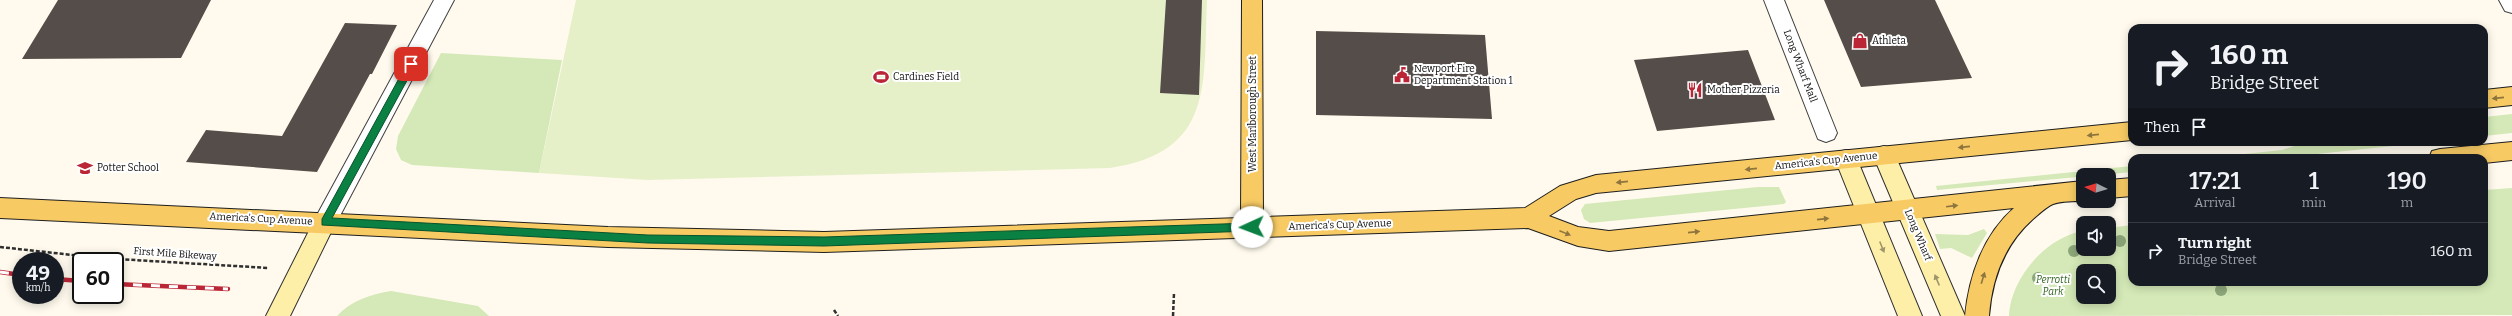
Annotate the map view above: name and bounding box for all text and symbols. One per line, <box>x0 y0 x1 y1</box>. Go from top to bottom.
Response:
street label: Long Wharf Mall <box>1781 28 1819 104</box>
shop icon: Athleta <box>1851 32 1869 50</box>
place label: Athleta <box>1872 35 1906 47</box>
text: 160 m <box>2210 38 2288 71</box>
icon: right <box>2144 40 2196 92</box>
pin <box>394 47 428 81</box>
icon: arrive <box>400 53 422 75</box>
street label: West Marlborough Street <box>1247 55 1259 172</box>
place label: Newport Fire Department Station 1 <box>1414 63 1513 87</box>
public building icon: Newport Fire Department Station 1 <box>1393 66 1411 84</box>
sports icon: Cardines Field <box>872 68 890 86</box>
place label: Cardines Field <box>893 71 959 83</box>
text: Bridge Street <box>2210 72 2319 94</box>
restaurant icon: Mother Pizzeria <box>1686 81 1704 99</box>
place label: Mother Pizzeria <box>1707 84 1780 96</box>
one-way arrow <box>2492 95 2504 101</box>
icon: arrive <box>2188 116 2210 138</box>
text: Then <box>2144 118 2180 136</box>
one-way arrow <box>2087 131 2099 138</box>
one-way arrow <box>1958 144 1970 150</box>
street label: America's Cup Avenue <box>1774 150 1878 172</box>
school or university icon: Potter School <box>76 159 94 177</box>
place label: Potter School <box>97 162 159 174</box>
one-way arrow <box>1745 166 1757 172</box>
text: 17:21 <box>2189 167 2241 195</box>
text: 1 <box>2309 167 2319 195</box>
text: 190 <box>2387 167 2427 195</box>
north arrow <box>2076 168 2116 208</box>
map controls <box>2076 168 2116 304</box>
one-way arrow <box>1616 178 1628 185</box>
text: Arrival <box>2194 195 2235 210</box>
text: min <box>2302 195 2326 210</box>
text: m <box>2401 195 2413 210</box>
one-way arrow <box>1946 202 1958 209</box>
position arrow <box>1231 206 1273 248</box>
street label: Long Wharf <box>1902 207 1935 264</box>
street label: America's Cup Avenue <box>209 210 313 228</box>
one-way arrow <box>1817 216 1829 223</box>
button: sound <box>2076 216 2116 256</box>
street label: America's Cup Avenue <box>1288 217 1392 233</box>
one-way arrow <box>1688 229 1700 236</box>
one-way arrow <box>1560 231 1572 237</box>
text: Turn right <box>2178 234 2251 252</box>
icon: right <box>2144 240 2166 262</box>
one-way arrow <box>1879 241 1885 253</box>
text: 160 m <box>2430 242 2472 260</box>
street label: First Mile Bikeway <box>133 245 218 263</box>
speed limit sign: 60 <box>72 252 124 304</box>
text: Bridge Street <box>2178 252 2257 267</box>
text: 49 <box>26 261 50 285</box>
button: search <box>2076 264 2116 304</box>
one-way arrow <box>1980 271 1986 283</box>
one-way arrow <box>1934 274 1940 286</box>
park label: Perrotti Park <box>2036 274 2070 298</box>
text: km/h <box>26 282 50 294</box>

